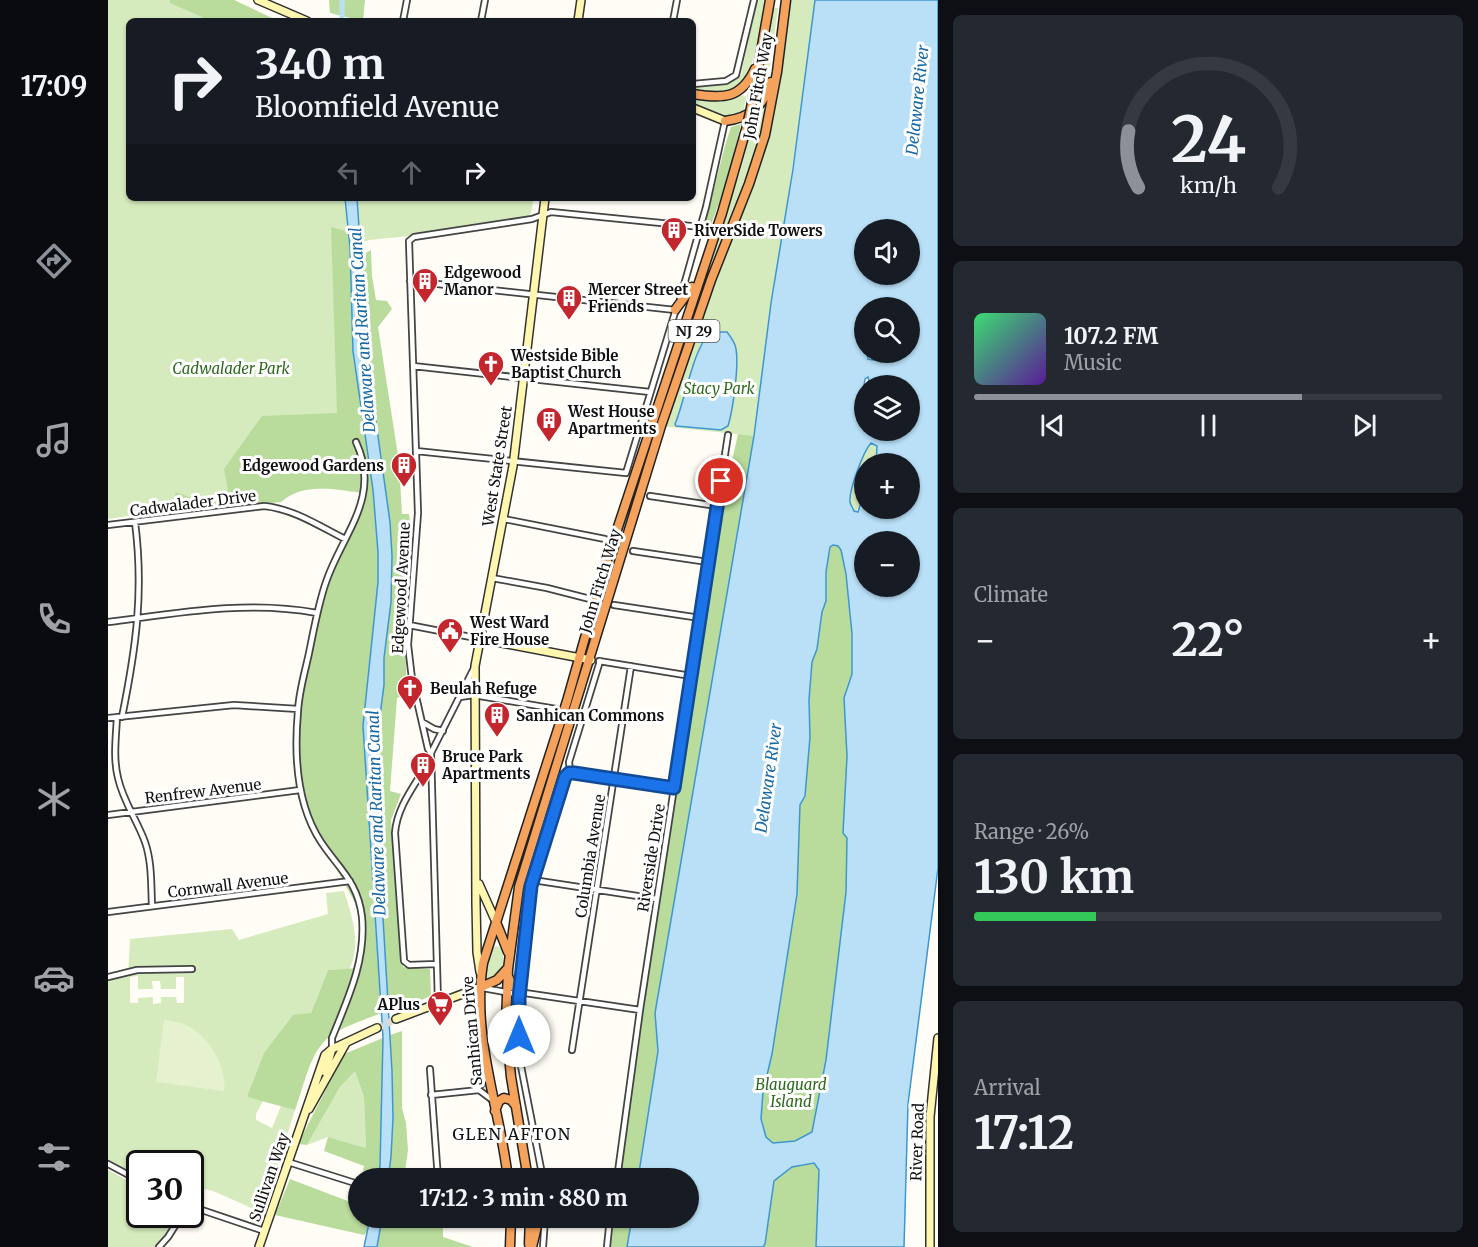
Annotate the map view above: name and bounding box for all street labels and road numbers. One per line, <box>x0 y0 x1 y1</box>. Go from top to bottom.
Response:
street label: John Fitch Way <box>739 31 777 142</box>
road number: NJ 29 <box>668 320 720 342</box>
street label: West State Street <box>478 404 516 528</box>
street label: Cadwalader Drive <box>129 486 257 520</box>
street label: Edgewood Avenue <box>388 522 414 654</box>
street label: John Fitch Way <box>575 526 625 636</box>
street label: Renfrew Avenue <box>144 774 262 808</box>
street label: Columbia Avenue <box>571 793 609 919</box>
street label: Riverside Drive <box>633 802 669 913</box>
street label: Cornwall Avenue <box>167 868 289 902</box>
street label: Sanhican Drive <box>458 975 486 1087</box>
street label: River Road <box>906 1103 928 1181</box>
street label: Sullivan Way <box>245 1130 293 1224</box>

